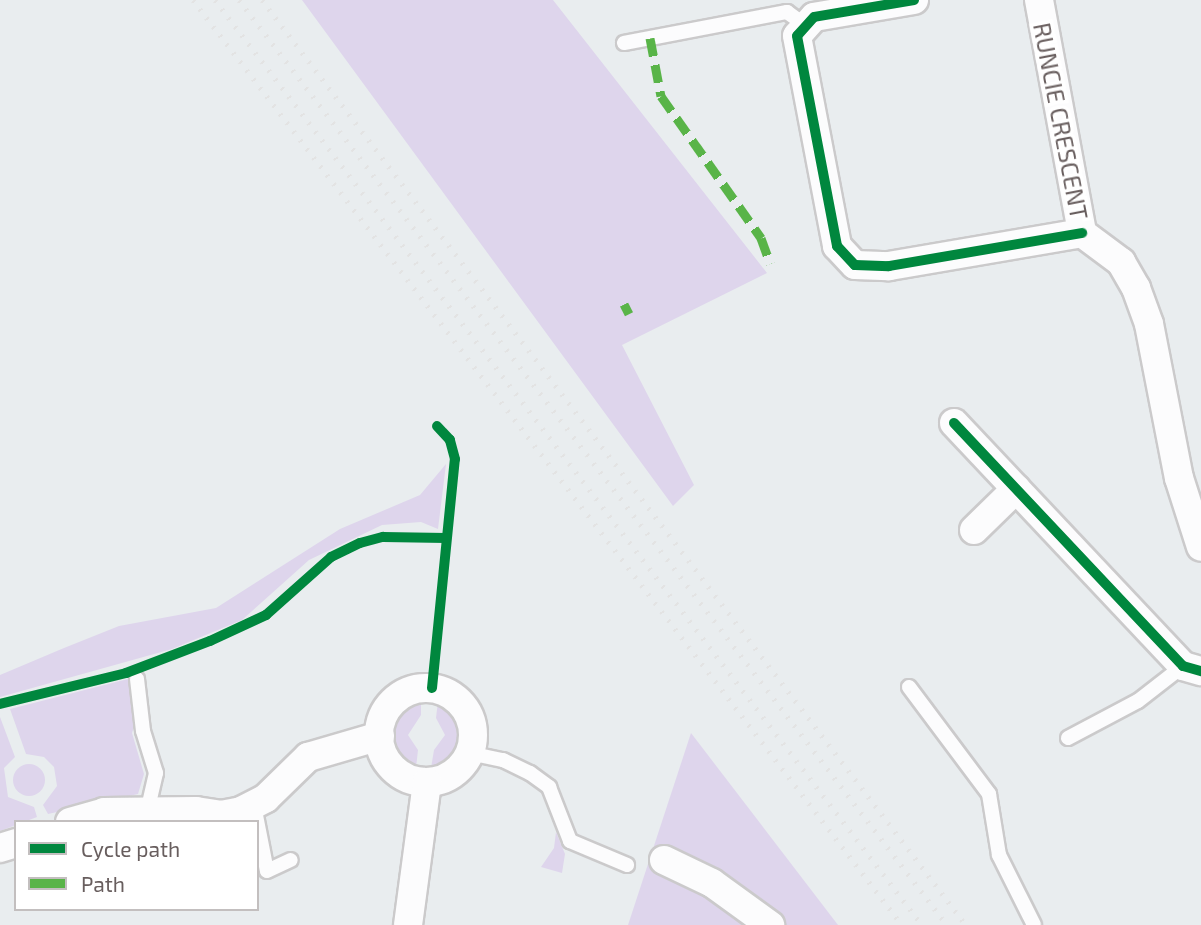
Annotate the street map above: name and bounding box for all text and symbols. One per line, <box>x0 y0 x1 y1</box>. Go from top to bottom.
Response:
street label: RUNCIE CRESCENT <box>1028 20 1094 222</box>
legend <box>14 820 259 911</box>
text: Cycle path <box>81 836 180 861</box>
text: Path <box>81 871 125 896</box>

